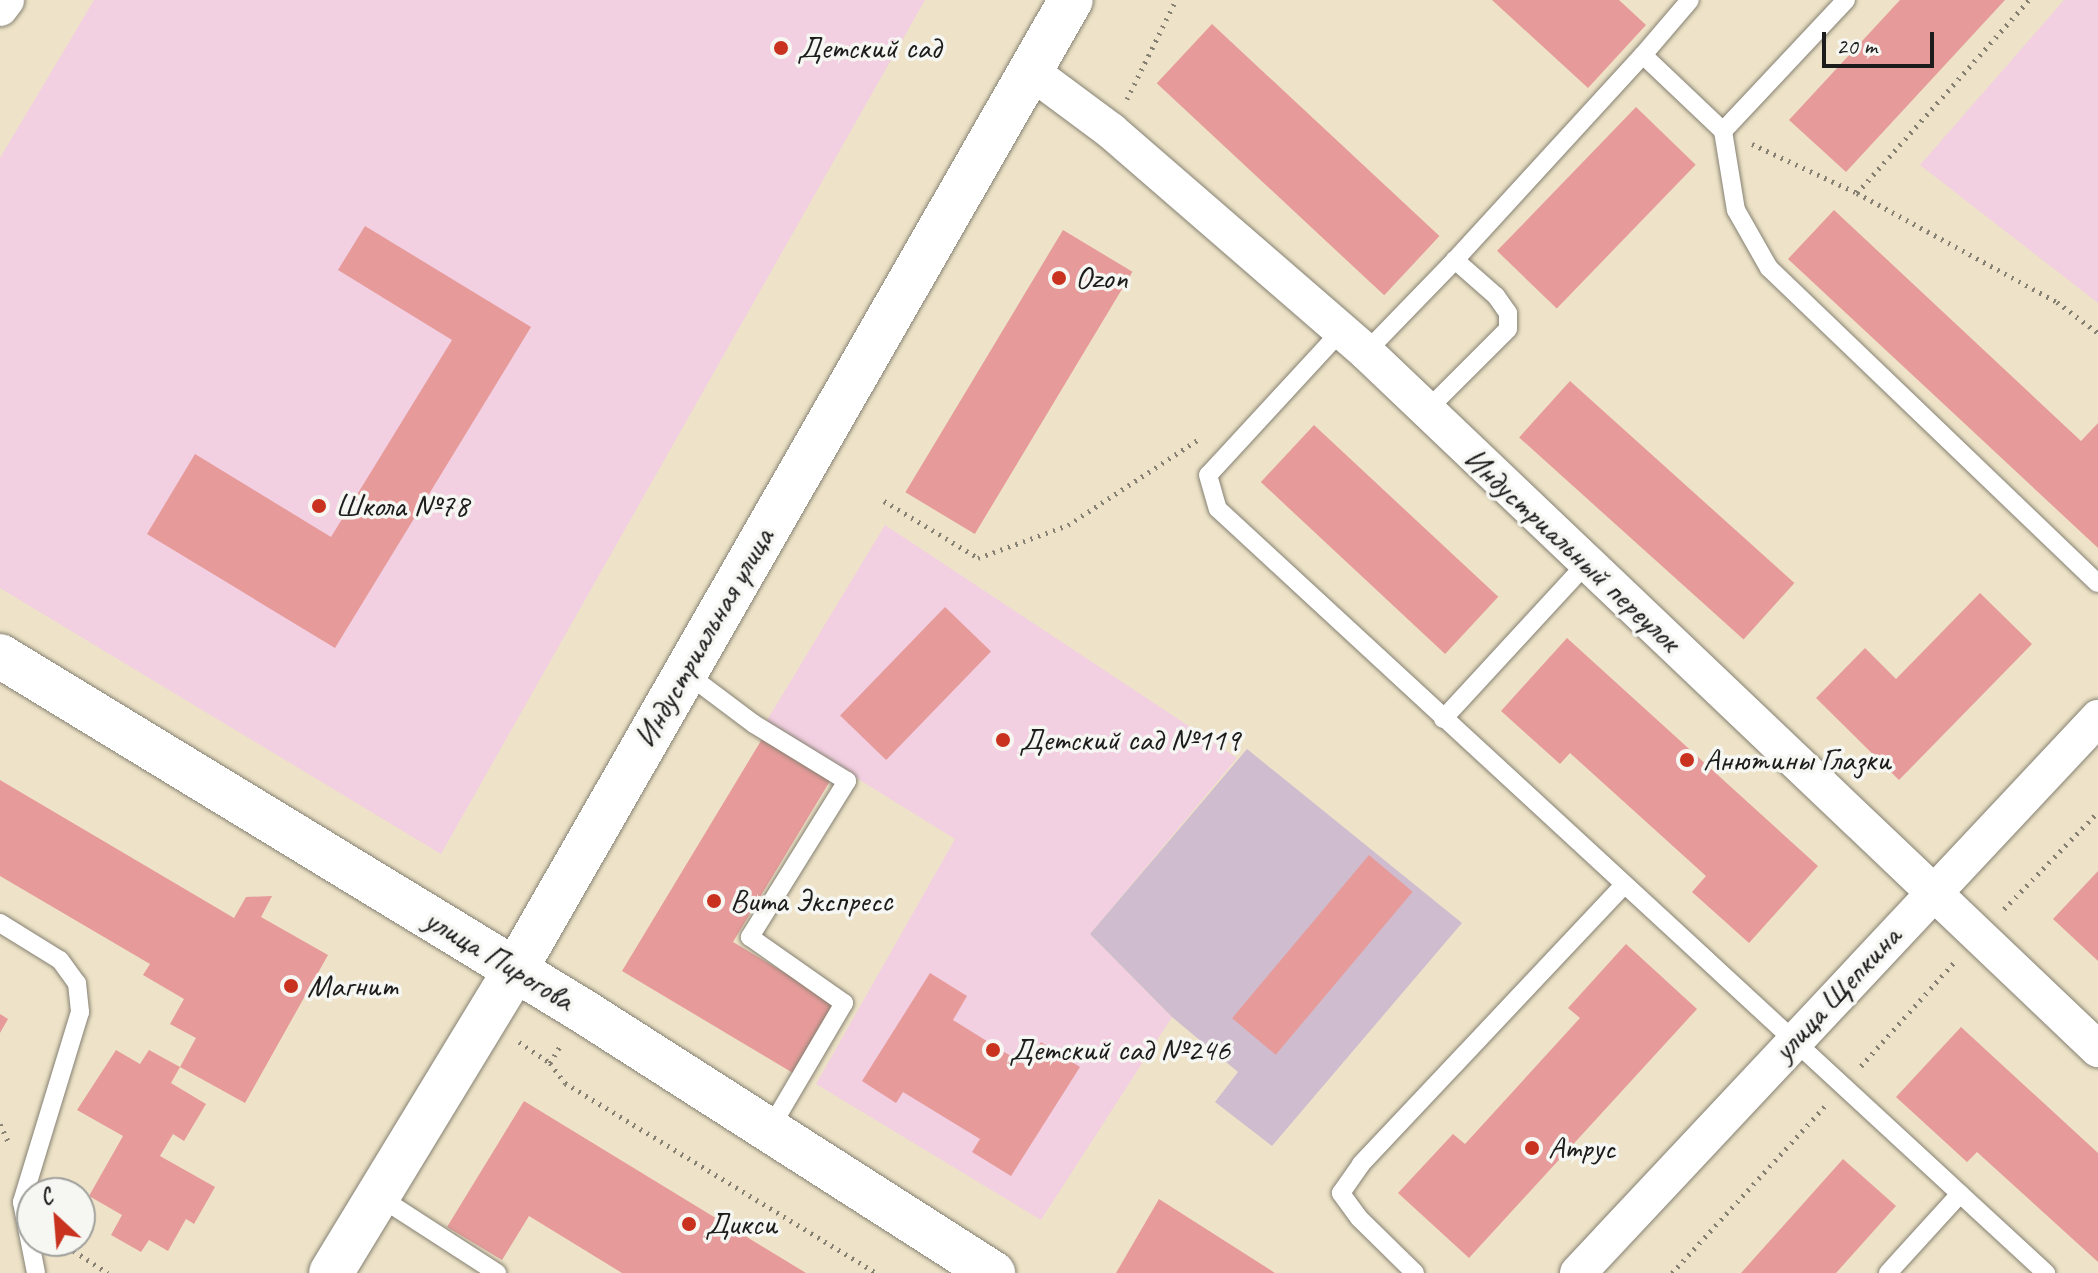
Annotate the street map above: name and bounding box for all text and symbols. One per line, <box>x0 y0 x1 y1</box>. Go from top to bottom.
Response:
scale bar <box>1826 16 1938 66</box>
place label: Детский сад <box>797 29 941 67</box>
text: 20 m <box>1836 31 1877 61</box>
marker: Детский сад <box>772 39 790 57</box>
place label: Ozon <box>1075 259 1128 297</box>
marker: Ozon <box>1050 269 1068 287</box>
street label: Индустриальный переулок <box>1456 440 1688 660</box>
place label: Школа №78 <box>335 487 469 525</box>
marker: Школа №78 <box>310 497 328 515</box>
street label: Индустриальная улица <box>625 521 783 755</box>
place label: Детский сад №119 <box>1019 721 1240 759</box>
marker: Детский сад №119 <box>994 731 1012 749</box>
place label: Анютины Глазки <box>1703 741 1890 779</box>
marker: Анютины Глазки <box>1678 751 1696 769</box>
place label: Вита Экспресс <box>730 882 891 920</box>
marker: Вита Экспресс <box>705 892 723 910</box>
street label: улица Пирогова <box>417 900 581 1020</box>
street label: улица Щепкина <box>1765 918 1909 1070</box>
place label: Магнит <box>307 967 398 1005</box>
marker: Магнит <box>282 977 300 995</box>
place label: Детский сад №246 <box>1009 1031 1230 1069</box>
marker: Детский сад №246 <box>984 1041 1002 1059</box>
place label: Атрус <box>1548 1129 1615 1167</box>
marker: Атрус <box>1523 1139 1541 1157</box>
north arrow <box>16 1177 96 1257</box>
text: С <box>35 1182 57 1212</box>
place label: Дикси <box>705 1205 777 1243</box>
marker: Дикси <box>680 1215 698 1233</box>

